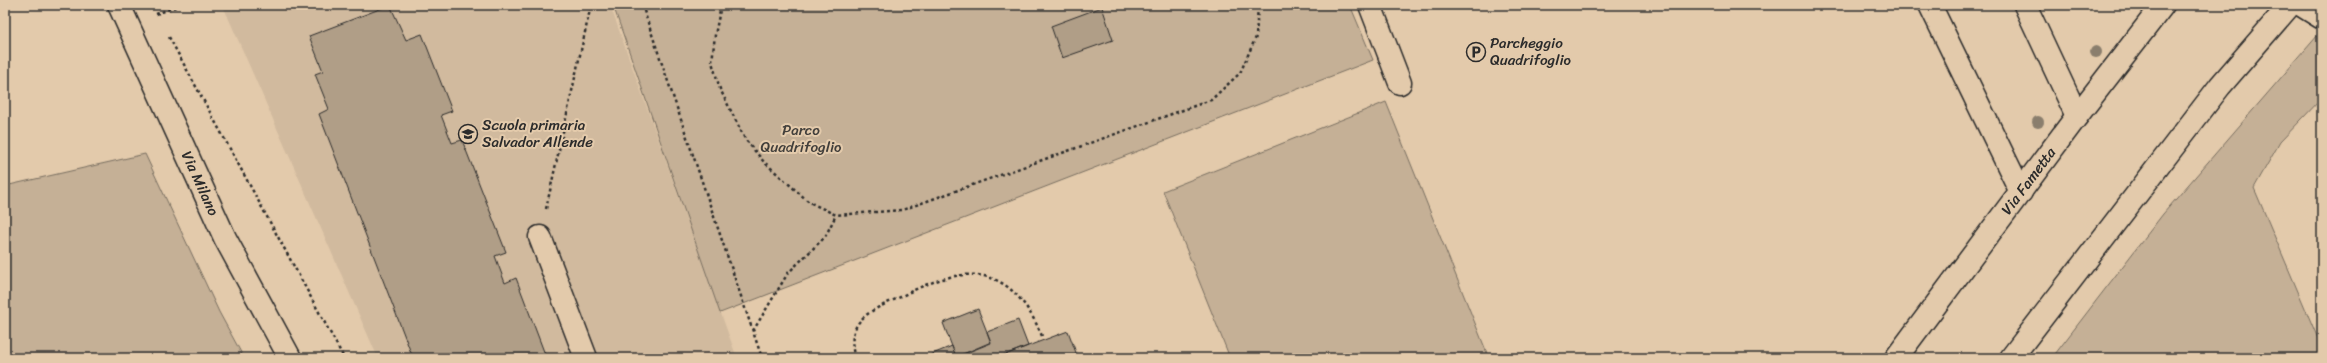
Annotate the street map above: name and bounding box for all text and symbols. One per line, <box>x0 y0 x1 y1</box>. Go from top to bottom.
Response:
place label: Parcheggio Quadrifoglio <box>1490 30 1572 73</box>
parking icon: Parcheggio Quadrifoglio <box>1465 41 1487 63</box>
place label: Scuola primaria Salvador Allende <box>482 112 593 155</box>
park label: Parco Quadrifoglio <box>760 117 842 160</box>
school or university icon: Scuola primaria Salvador Allende <box>457 123 479 145</box>
street label: Via Fametta <box>1994 141 2063 221</box>
street label: Via Milano <box>174 147 226 221</box>

